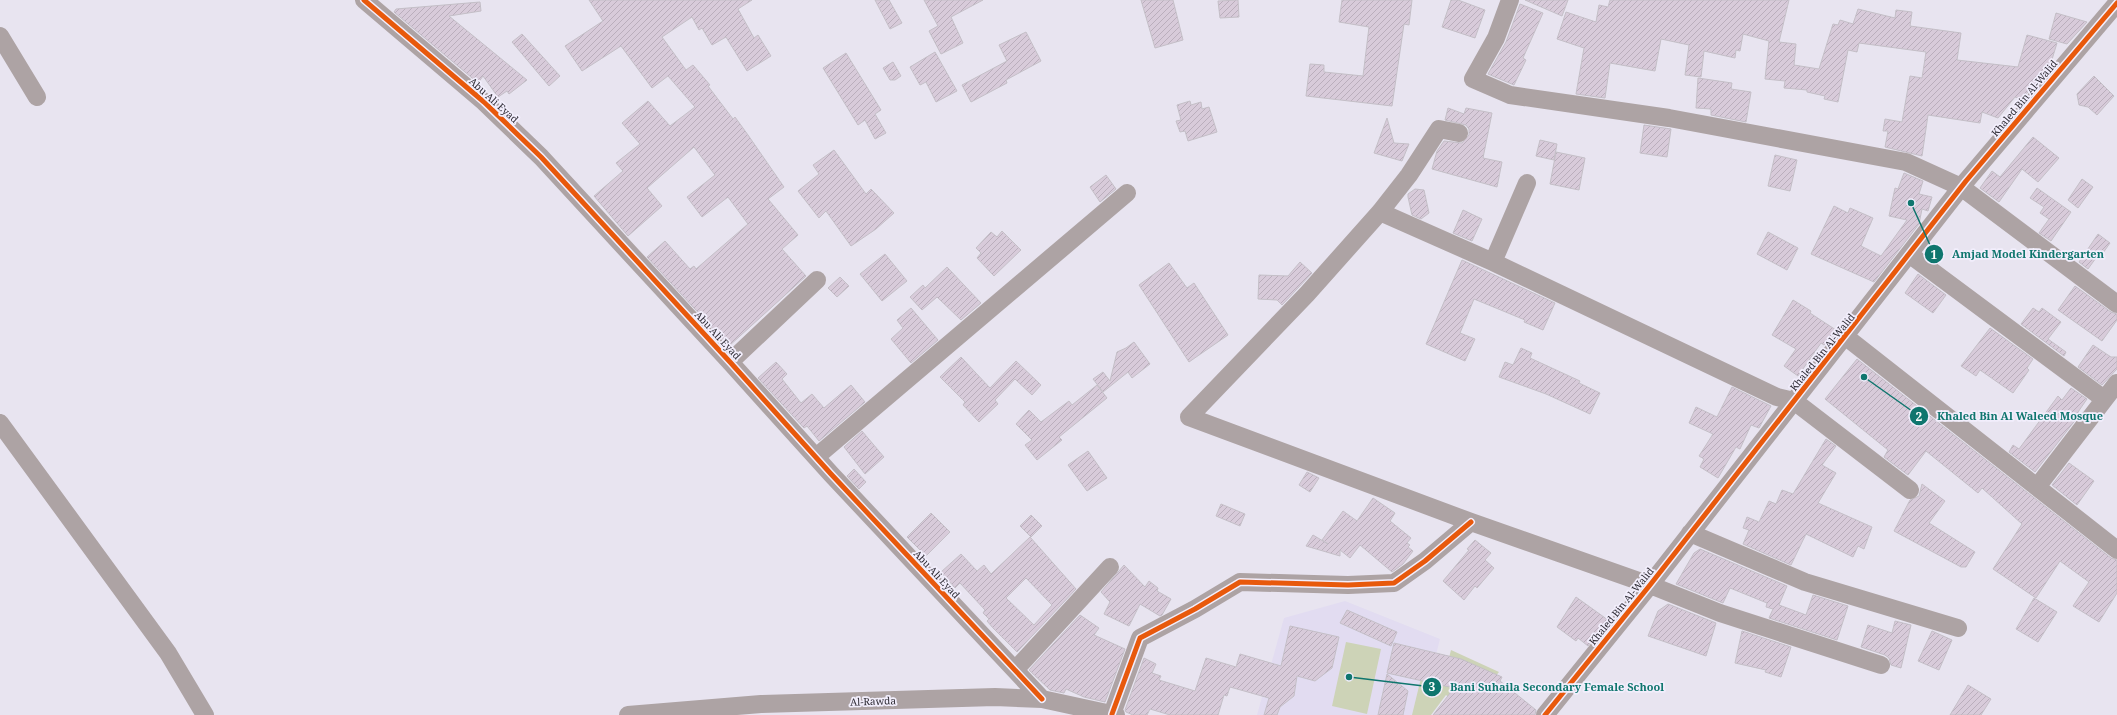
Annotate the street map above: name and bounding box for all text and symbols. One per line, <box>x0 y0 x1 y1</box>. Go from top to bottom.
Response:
street label: Khaled Bin Al-Walid <box>1988 57 2060 139</box>
street label: Abu Ali Eyad <box>466 74 522 126</box>
callout: Amjad Model Kindergarten <box>1924 243 2112 266</box>
text: 1 <box>1931 246 1938 263</box>
text: Amjad Model Kindergarten <box>1952 246 2105 261</box>
street label: Abu Ali Eyad <box>692 308 744 362</box>
street label: Khaled Bin Al-Walid <box>1786 310 1858 394</box>
callout: Khaled Bin Al Waleed Mosque <box>1909 405 2111 428</box>
text: 2 <box>1916 408 1923 425</box>
text: Khaled Bin Al Waleed Mosque <box>1937 408 2103 423</box>
street label: Abu Ali Eyad <box>911 547 963 601</box>
street label: Khaled Bin Al-Walid <box>1585 564 1657 648</box>
callout: Bani Suhaila Secondary Female School <box>1422 675 1672 698</box>
text: 3 <box>1429 678 1436 695</box>
text: Bani Suhaila Secondary Female School <box>1450 679 1664 694</box>
street label: Al-Rawda <box>850 693 897 709</box>

